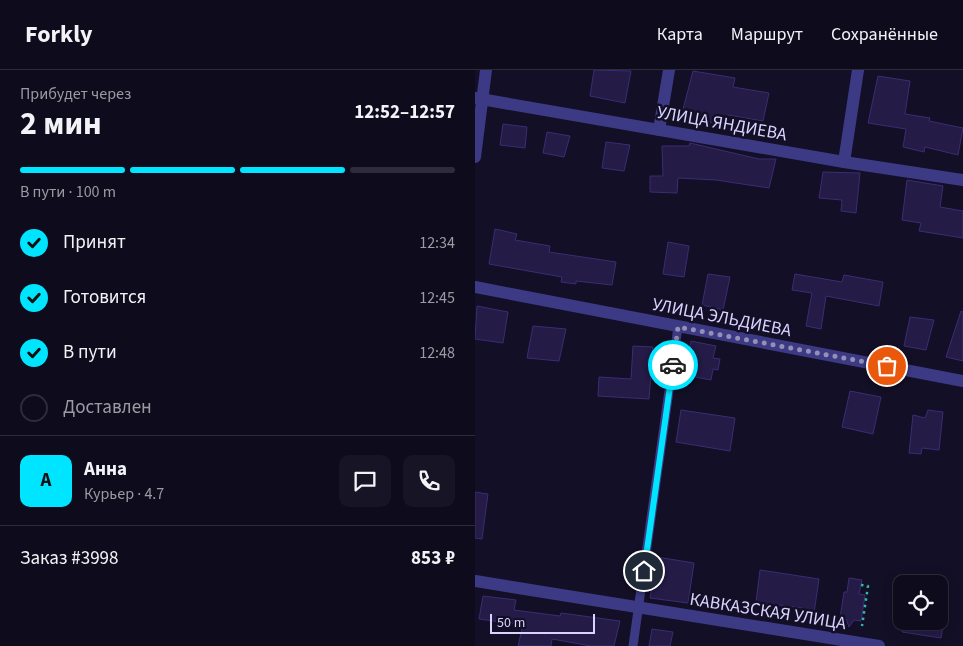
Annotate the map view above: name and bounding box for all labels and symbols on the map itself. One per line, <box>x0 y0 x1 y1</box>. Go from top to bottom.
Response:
street label: УЛИЦА ЯНДИЕВА <box>655 100 789 147</box>
street label: УЛИЦА ЭЛЬДИЕВА <box>650 292 794 343</box>
courier <box>648 340 698 390</box>
pin <box>866 345 908 387</box>
pin <box>623 550 665 592</box>
street label: КАВКАЗСКАЯ УЛИЦА <box>688 587 848 636</box>
scale bar <box>490 611 595 634</box>

